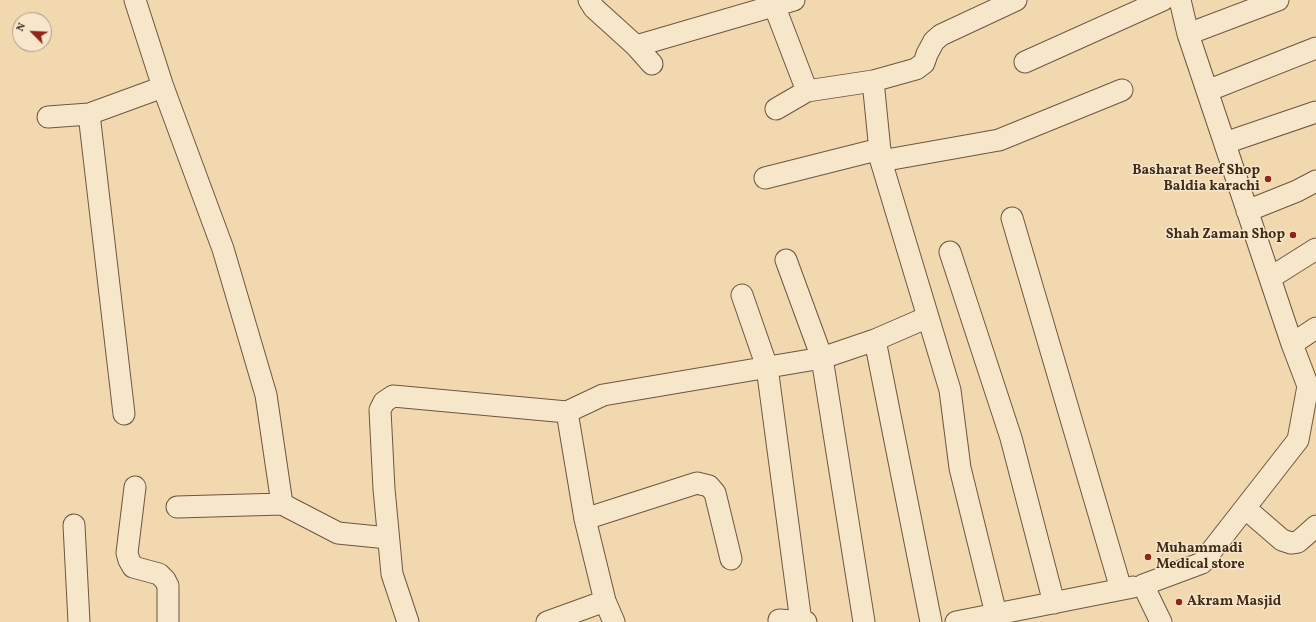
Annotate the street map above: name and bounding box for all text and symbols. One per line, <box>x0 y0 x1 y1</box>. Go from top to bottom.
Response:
north arrow <box>12 12 52 52</box>
text: N <box>13 21 30 34</box>
place label: Basharat Beef Shop Baldia karachi <box>1132 163 1260 196</box>
marker: Basharat Beef Shop Baldia karachi <box>1263 174 1273 184</box>
place label: Shah Zaman Shop <box>1166 227 1285 243</box>
marker: Shah Zaman Shop <box>1288 230 1298 240</box>
place label: Muhammadi Medical store <box>1156 541 1245 574</box>
marker: Muhammadi Medical store <box>1143 552 1153 562</box>
place label: Akram Masjid <box>1187 594 1281 610</box>
marker: Akram Masjid <box>1174 597 1184 607</box>

